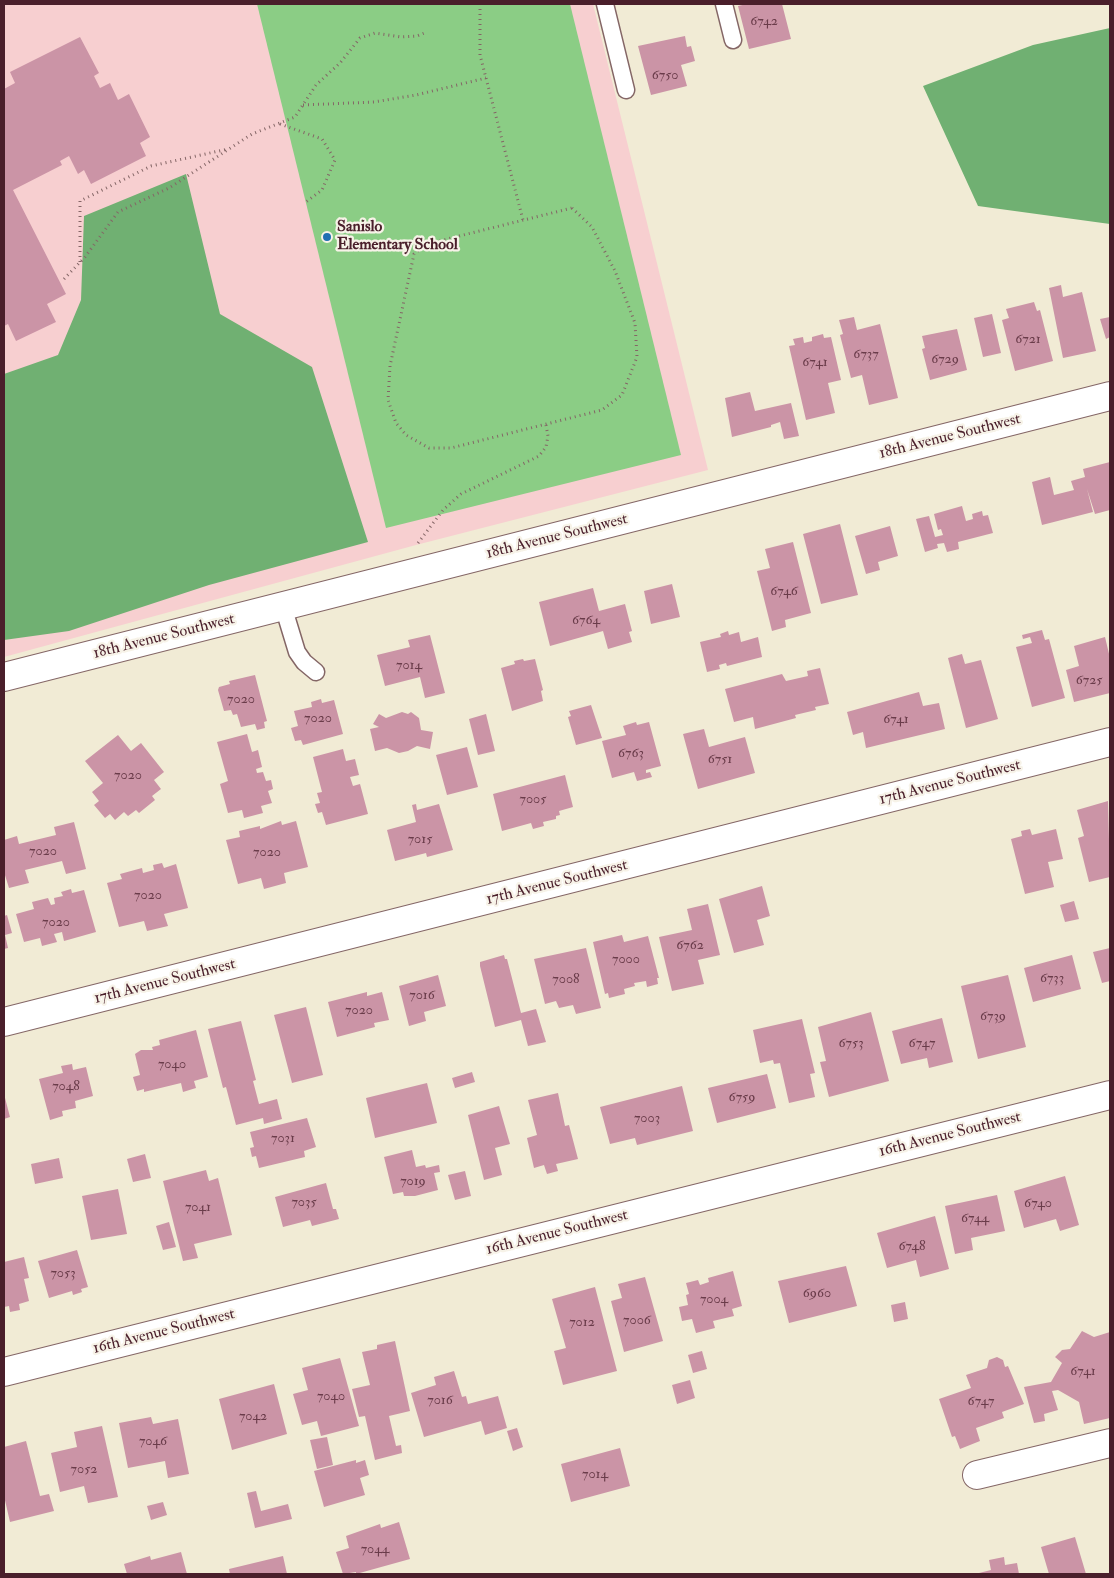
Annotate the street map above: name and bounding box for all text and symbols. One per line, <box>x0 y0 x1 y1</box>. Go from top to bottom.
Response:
house number: 6742 <box>750 14 778 30</box>
house number: 6750 <box>652 68 678 84</box>
place label: Sanislo Elementary School <box>337 218 458 256</box>
marker: Sanislo Elementary School <box>321 231 333 243</box>
house number: 6721 <box>1015 332 1041 348</box>
house number: 6737 <box>853 347 879 363</box>
house number: 6729 <box>931 352 959 368</box>
house number: 6741 <box>802 355 828 371</box>
street label: 18th Avenue Southwest <box>877 410 1023 464</box>
street label: 18th Avenue Southwest <box>484 510 630 564</box>
house number: 6746 <box>770 584 798 600</box>
street label: 18th Avenue Southwest <box>91 610 237 664</box>
house number: 6764 <box>572 613 600 629</box>
house number: 7014 <box>396 658 422 674</box>
house number: 6725 <box>1076 673 1102 689</box>
house number: 7020 <box>227 692 255 708</box>
house number: 7020 <box>304 711 332 727</box>
house number: 6741 <box>883 712 909 728</box>
house number: 6763 <box>618 746 644 762</box>
house number: 6751 <box>708 752 732 768</box>
street label: 17th Avenue Southwest <box>877 756 1023 810</box>
house number: 7020 <box>114 768 142 784</box>
house number: 7005 <box>520 792 546 808</box>
house number: 7015 <box>408 832 432 848</box>
house number: 7020 <box>29 844 57 860</box>
house number: 7020 <box>253 845 281 861</box>
street label: 17th Avenue Southwest <box>484 856 630 910</box>
house number: 7020 <box>134 888 162 904</box>
house number: 7020 <box>42 915 70 931</box>
house number: 6762 <box>676 938 704 954</box>
house number: 7000 <box>612 952 640 968</box>
street label: 17th Avenue Southwest <box>92 955 238 1009</box>
house number: 6733 <box>1040 971 1064 987</box>
house number: 7008 <box>552 972 580 988</box>
house number: 7016 <box>409 988 435 1004</box>
house number: 7020 <box>345 1003 373 1019</box>
house number: 6739 <box>980 1009 1006 1025</box>
house number: 6753 <box>838 1036 864 1052</box>
house number: 6747 <box>909 1036 935 1052</box>
house number: 7040 <box>158 1057 186 1073</box>
house number: 7048 <box>52 1079 80 1095</box>
house number: 6759 <box>729 1090 755 1106</box>
street label: 16th Avenue Southwest <box>877 1108 1023 1162</box>
house number: 7003 <box>634 1111 660 1127</box>
house number: 7031 <box>271 1131 295 1147</box>
house number: 7019 <box>400 1174 426 1190</box>
house number: 7035 <box>291 1195 317 1211</box>
house number: 6740 <box>1024 1196 1052 1212</box>
house number: 7041 <box>185 1200 211 1216</box>
street label: 16th Avenue Southwest <box>484 1206 630 1260</box>
house number: 6744 <box>961 1211 989 1227</box>
house number: 6748 <box>898 1239 926 1255</box>
house number: 7053 <box>50 1266 76 1282</box>
house number: 6960 <box>803 1286 831 1302</box>
house number: 7004 <box>700 1292 728 1308</box>
street label: 16th Avenue Southwest <box>91 1305 237 1359</box>
house number: 7006 <box>623 1313 651 1329</box>
house number: 7012 <box>569 1315 595 1331</box>
house number: 6741 <box>1070 1364 1096 1380</box>
house number: 7040 <box>317 1389 345 1405</box>
house number: 7016 <box>427 1393 453 1409</box>
house number: 6747 <box>968 1394 994 1410</box>
house number: 7042 <box>239 1409 267 1425</box>
house number: 7046 <box>139 1434 167 1450</box>
house number: 7052 <box>71 1462 97 1478</box>
house number: 7014 <box>582 1467 608 1483</box>
house number: 7044 <box>361 1542 389 1558</box>

